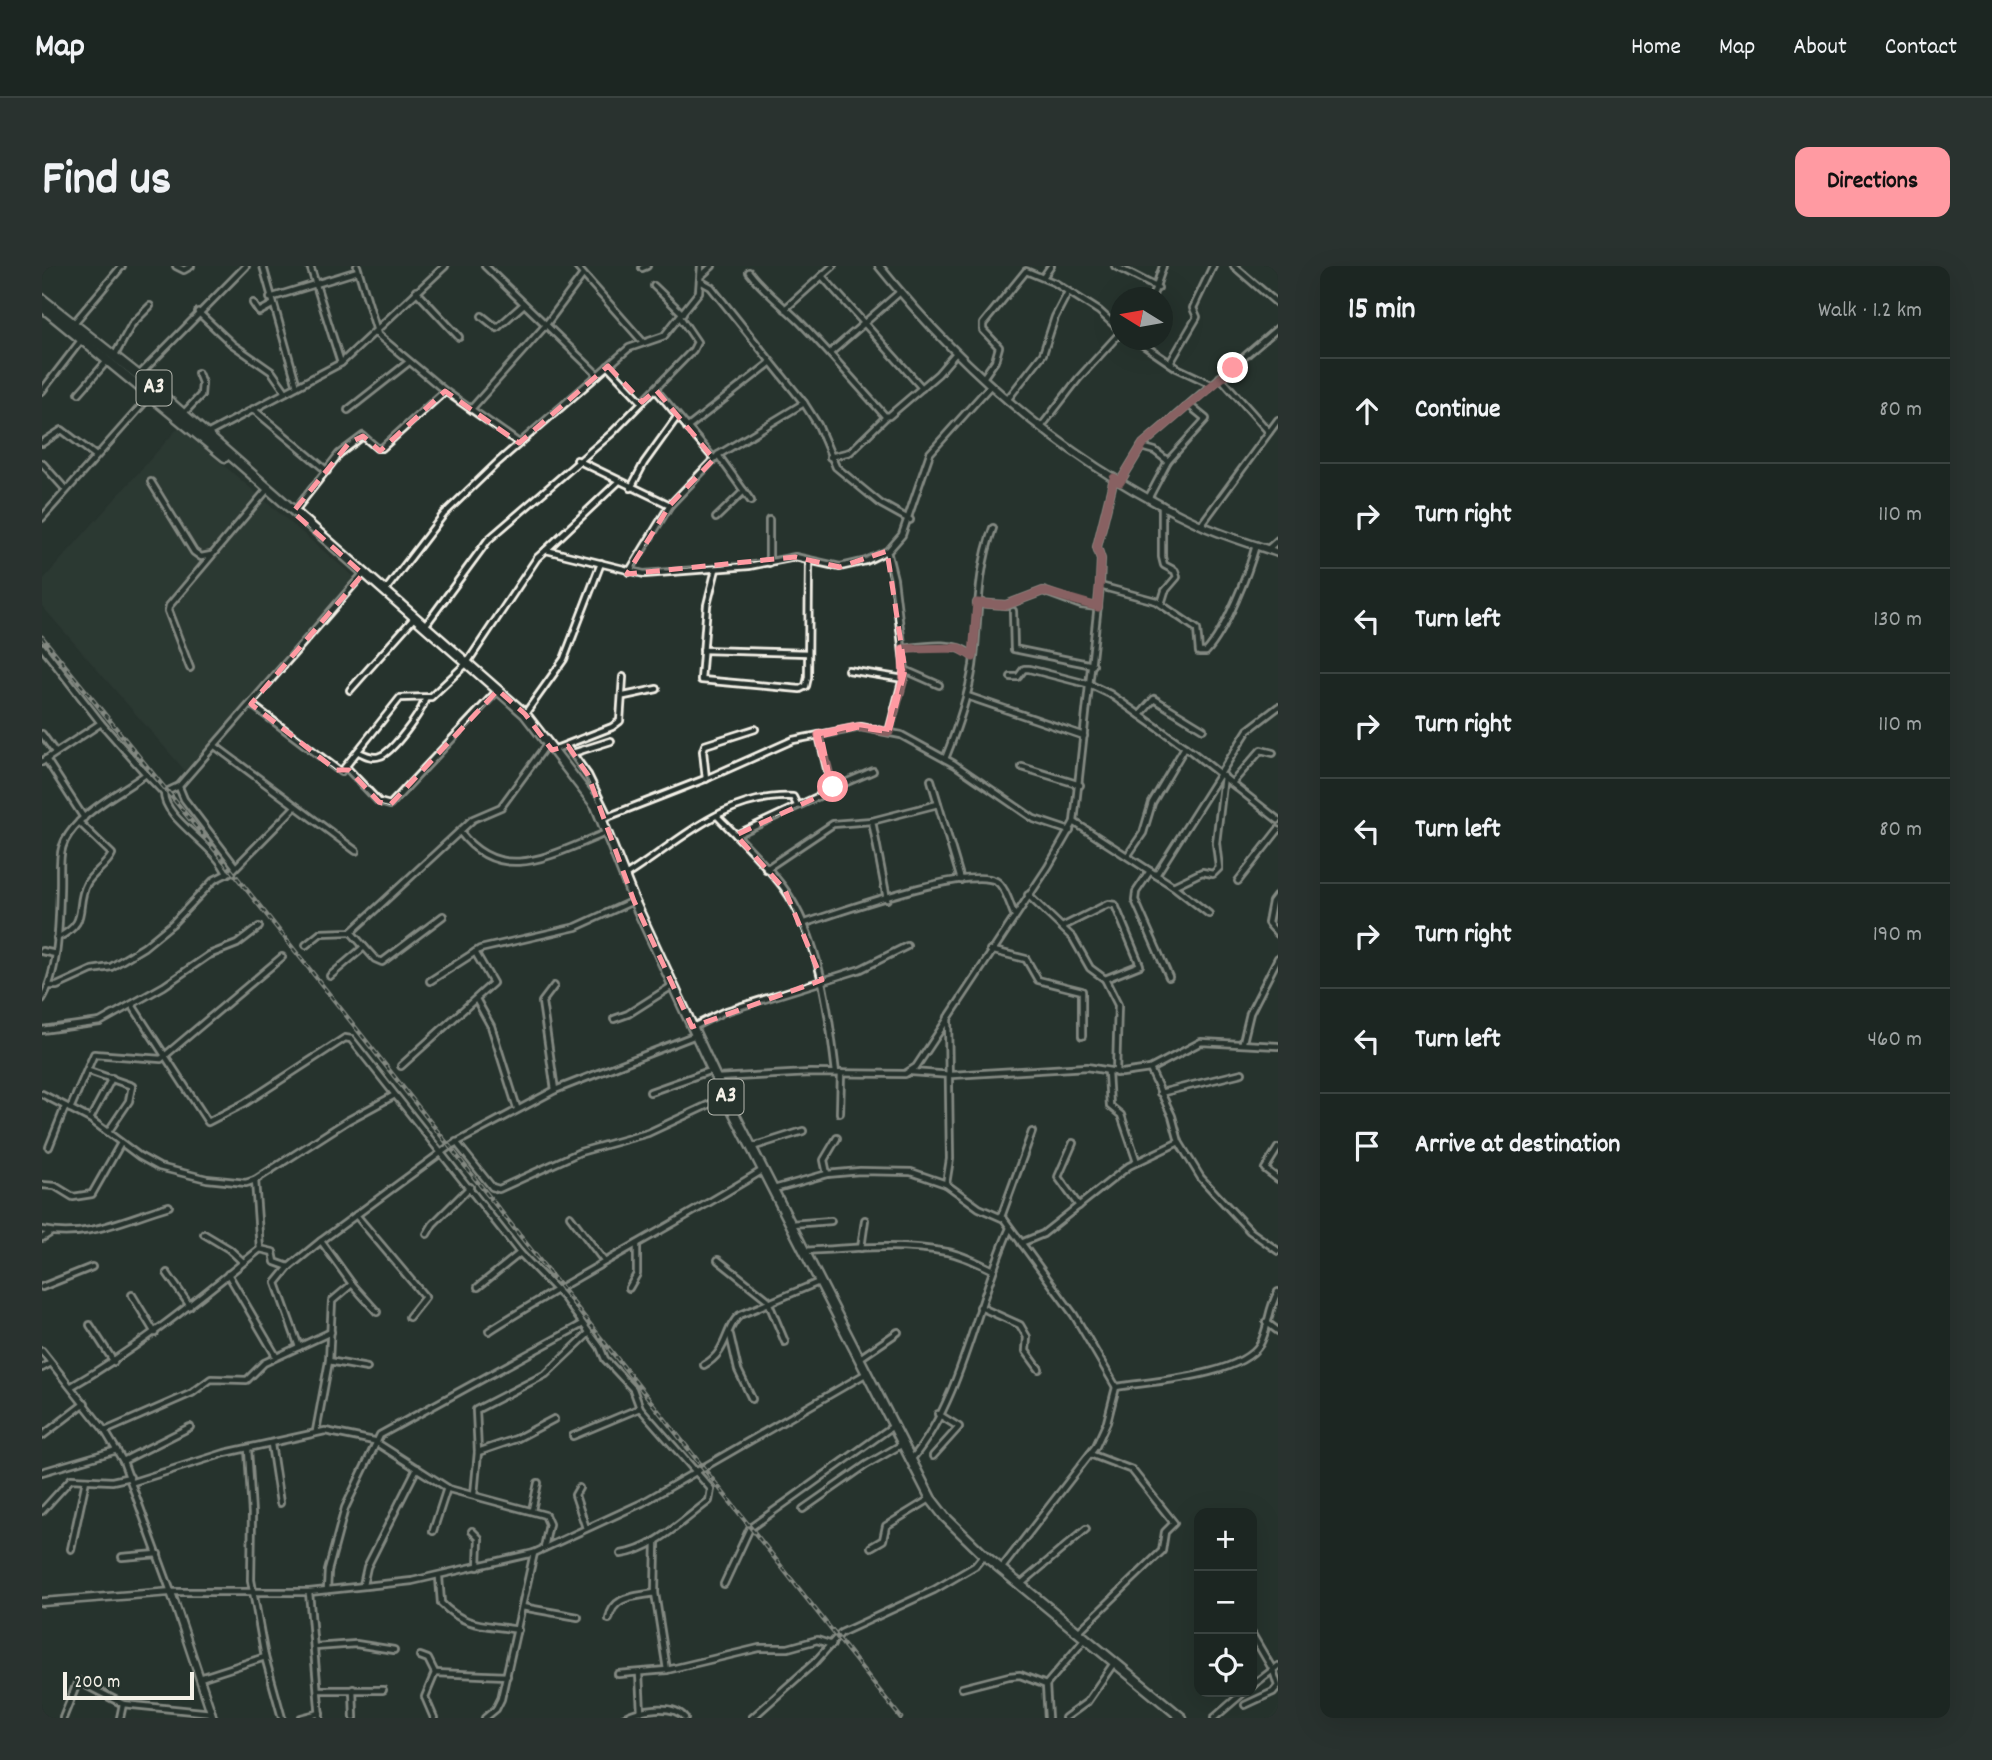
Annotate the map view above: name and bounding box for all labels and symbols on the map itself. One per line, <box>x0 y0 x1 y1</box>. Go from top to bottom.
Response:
north arrow <box>1110 287 1173 350</box>
route end <box>1217 352 1248 383</box>
road number: A3 <box>136 370 172 406</box>
route start <box>817 771 848 802</box>
road number: A3 <box>708 1080 744 1114</box>
scale bar <box>63 1669 194 1701</box>

